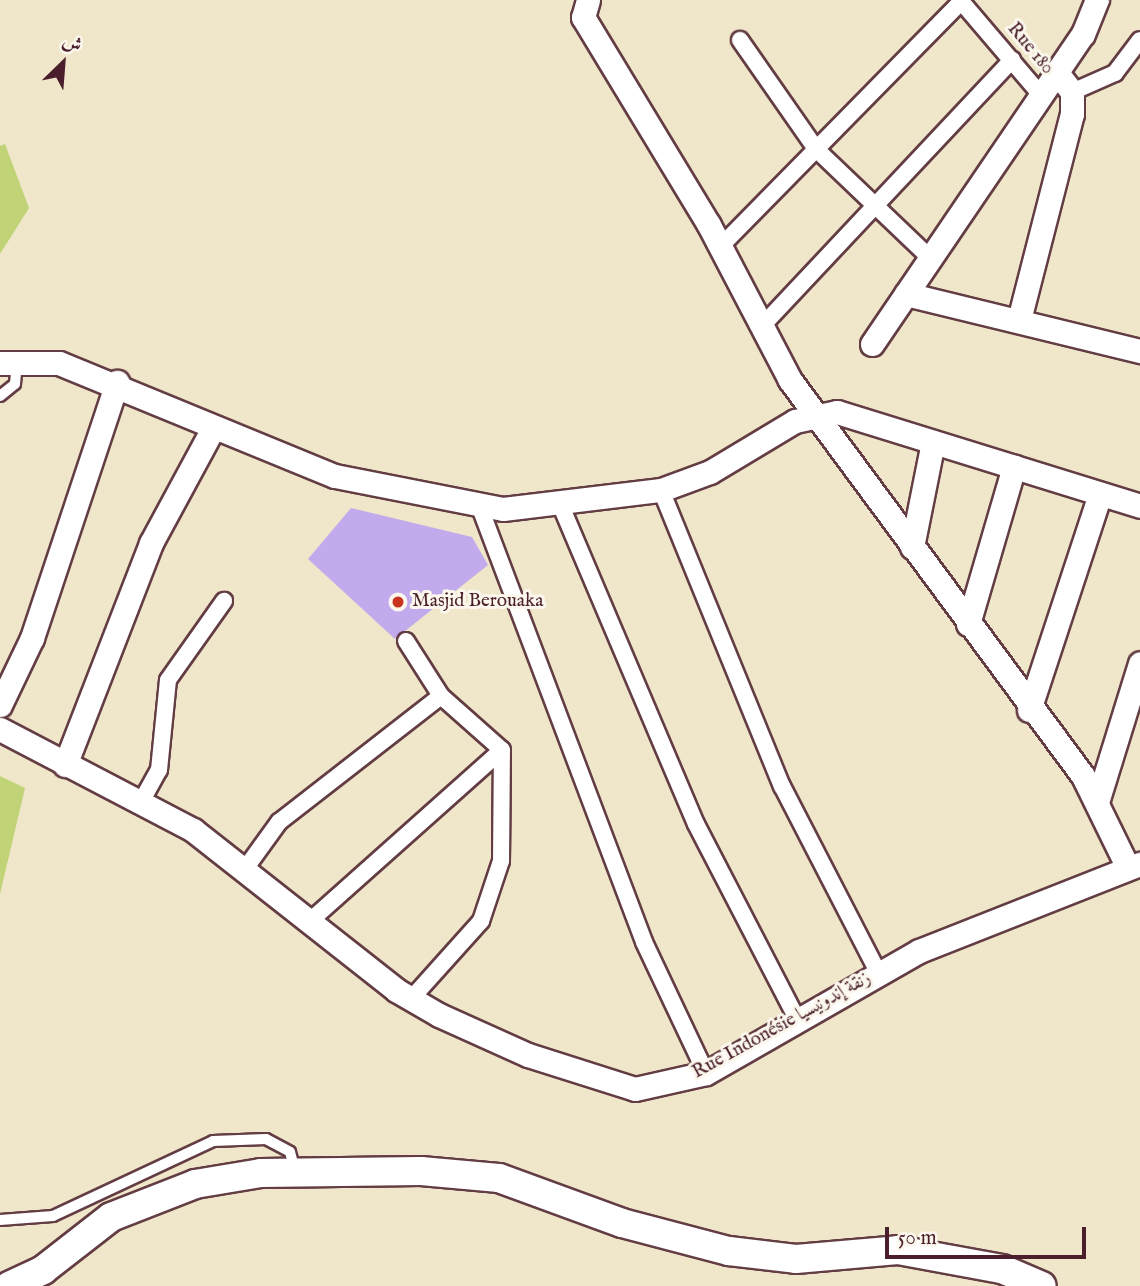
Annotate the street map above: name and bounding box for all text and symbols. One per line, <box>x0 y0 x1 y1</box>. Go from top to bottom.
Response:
street label: Rue 180 <box>1002 18 1058 80</box>
north arrow <box>28 28 98 98</box>
text: ش <box>58 29 85 59</box>
place label: Masjid Berouaka <box>412 591 543 613</box>
marker: Masjid Berouaka <box>390 594 406 610</box>
street label: Rue Indonésie زنقة إندونيسيا <box>689 967 875 1085</box>
scale bar <box>888 1212 1089 1256</box>
text: 50 m <box>898 1225 937 1252</box>

